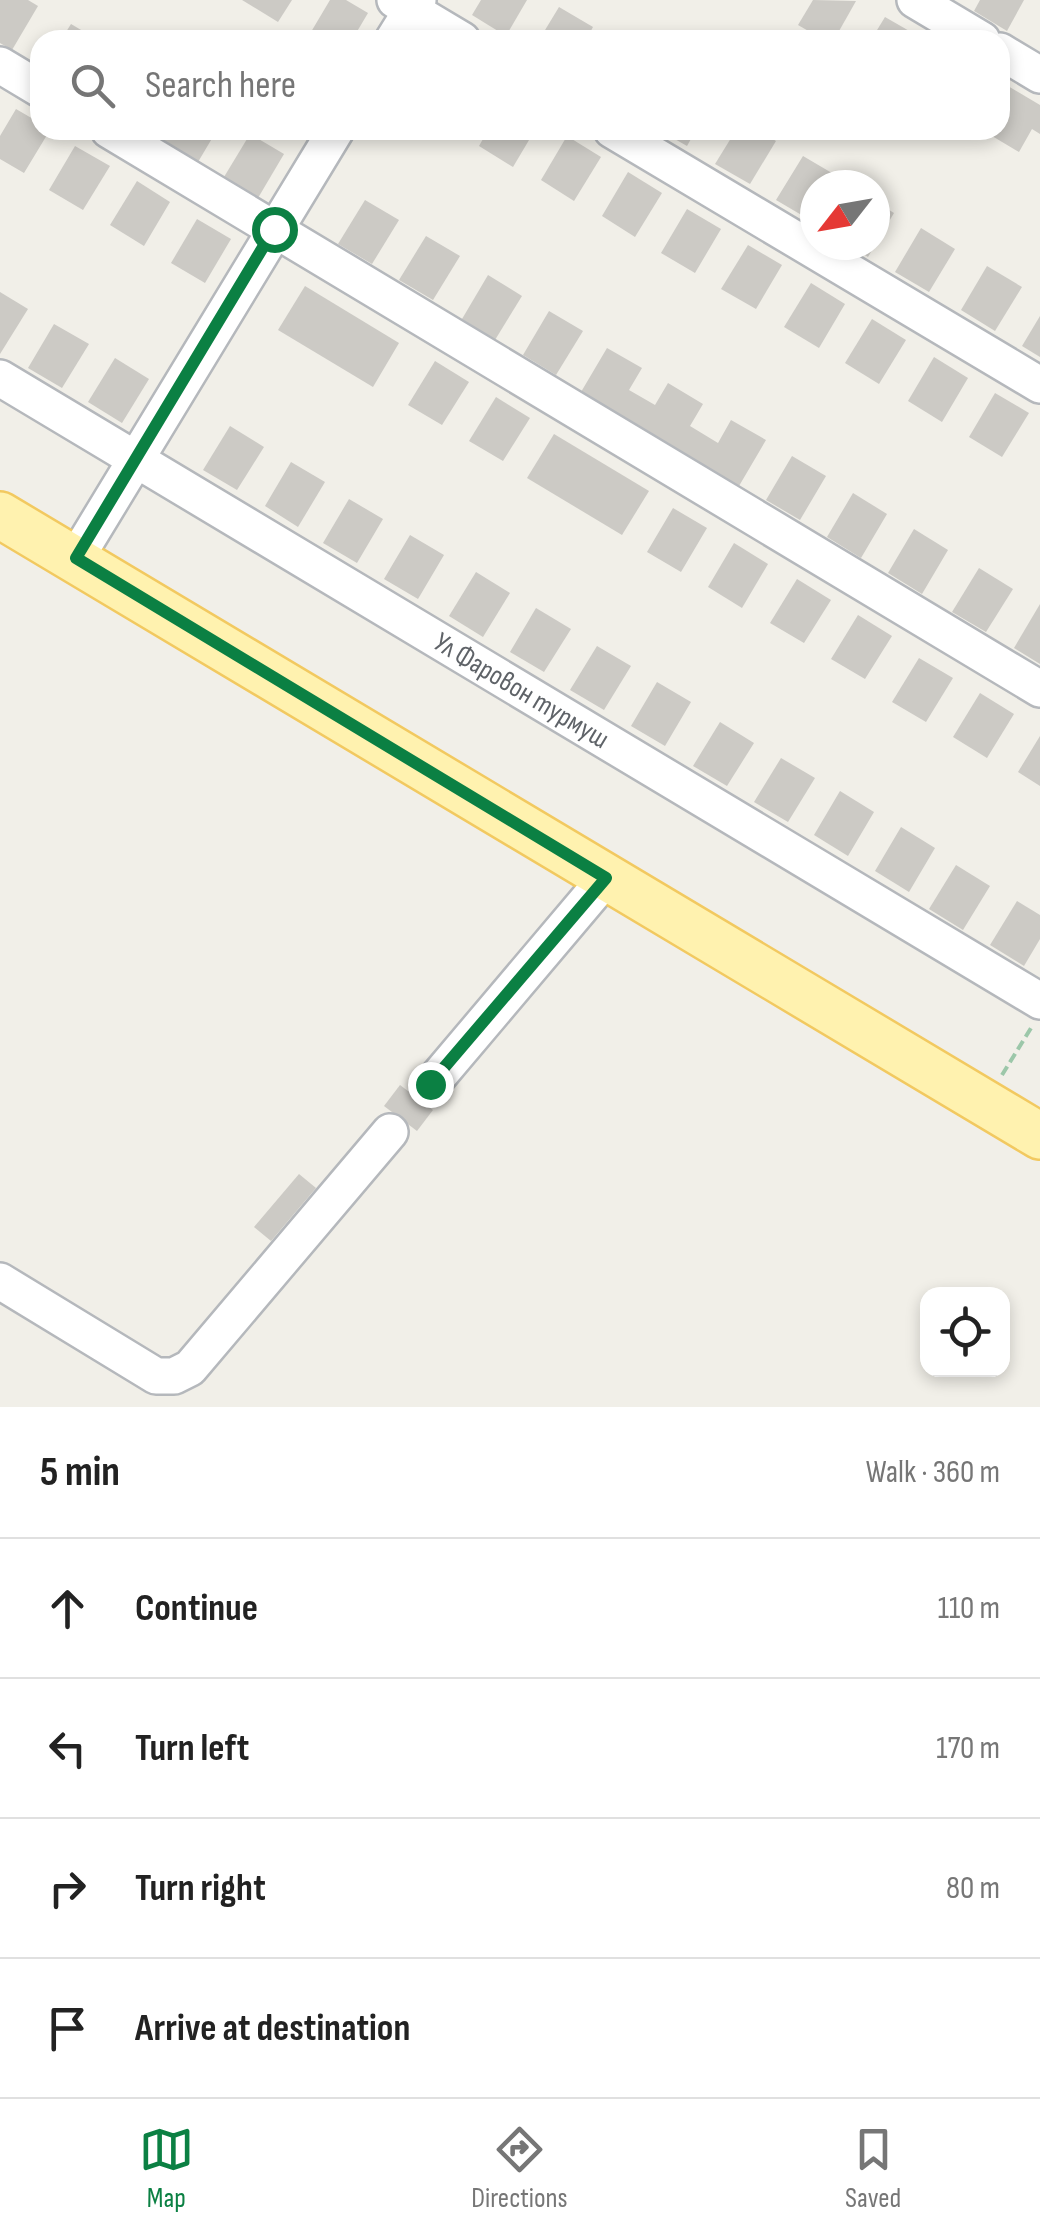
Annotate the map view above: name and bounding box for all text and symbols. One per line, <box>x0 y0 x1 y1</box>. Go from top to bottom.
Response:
search box <box>30 30 1010 140</box>
icon: search <box>65 58 120 113</box>
text: Search here <box>145 63 296 108</box>
north arrow <box>800 170 890 260</box>
route start <box>252 207 298 253</box>
street label: Ул Фаровон турмуш <box>428 625 615 755</box>
route end <box>408 1062 454 1108</box>
map controls <box>920 1287 1010 1377</box>
button: locate <box>920 1287 1010 1377</box>
text: 5 min <box>40 1447 120 1498</box>
text: Walk · 360 m <box>866 1453 1000 1492</box>
icon: ahead <box>40 1581 95 1636</box>
text: Continue <box>135 1586 258 1631</box>
text: 110 m <box>938 1589 1000 1628</box>
icon: left <box>40 1721 95 1776</box>
text: Turn left <box>135 1726 249 1771</box>
text: 170 m <box>936 1729 1000 1768</box>
icon: right <box>40 1861 95 1916</box>
text: Turn right <box>135 1866 266 1911</box>
text: 80 m <box>946 1869 1000 1908</box>
icon: arrive <box>40 2001 95 2056</box>
text: Arrive at destination <box>135 2006 410 2051</box>
tab: Map <box>139 2122 194 2215</box>
tab: Directions <box>471 2122 568 2215</box>
tab: Saved <box>845 2122 901 2215</box>

